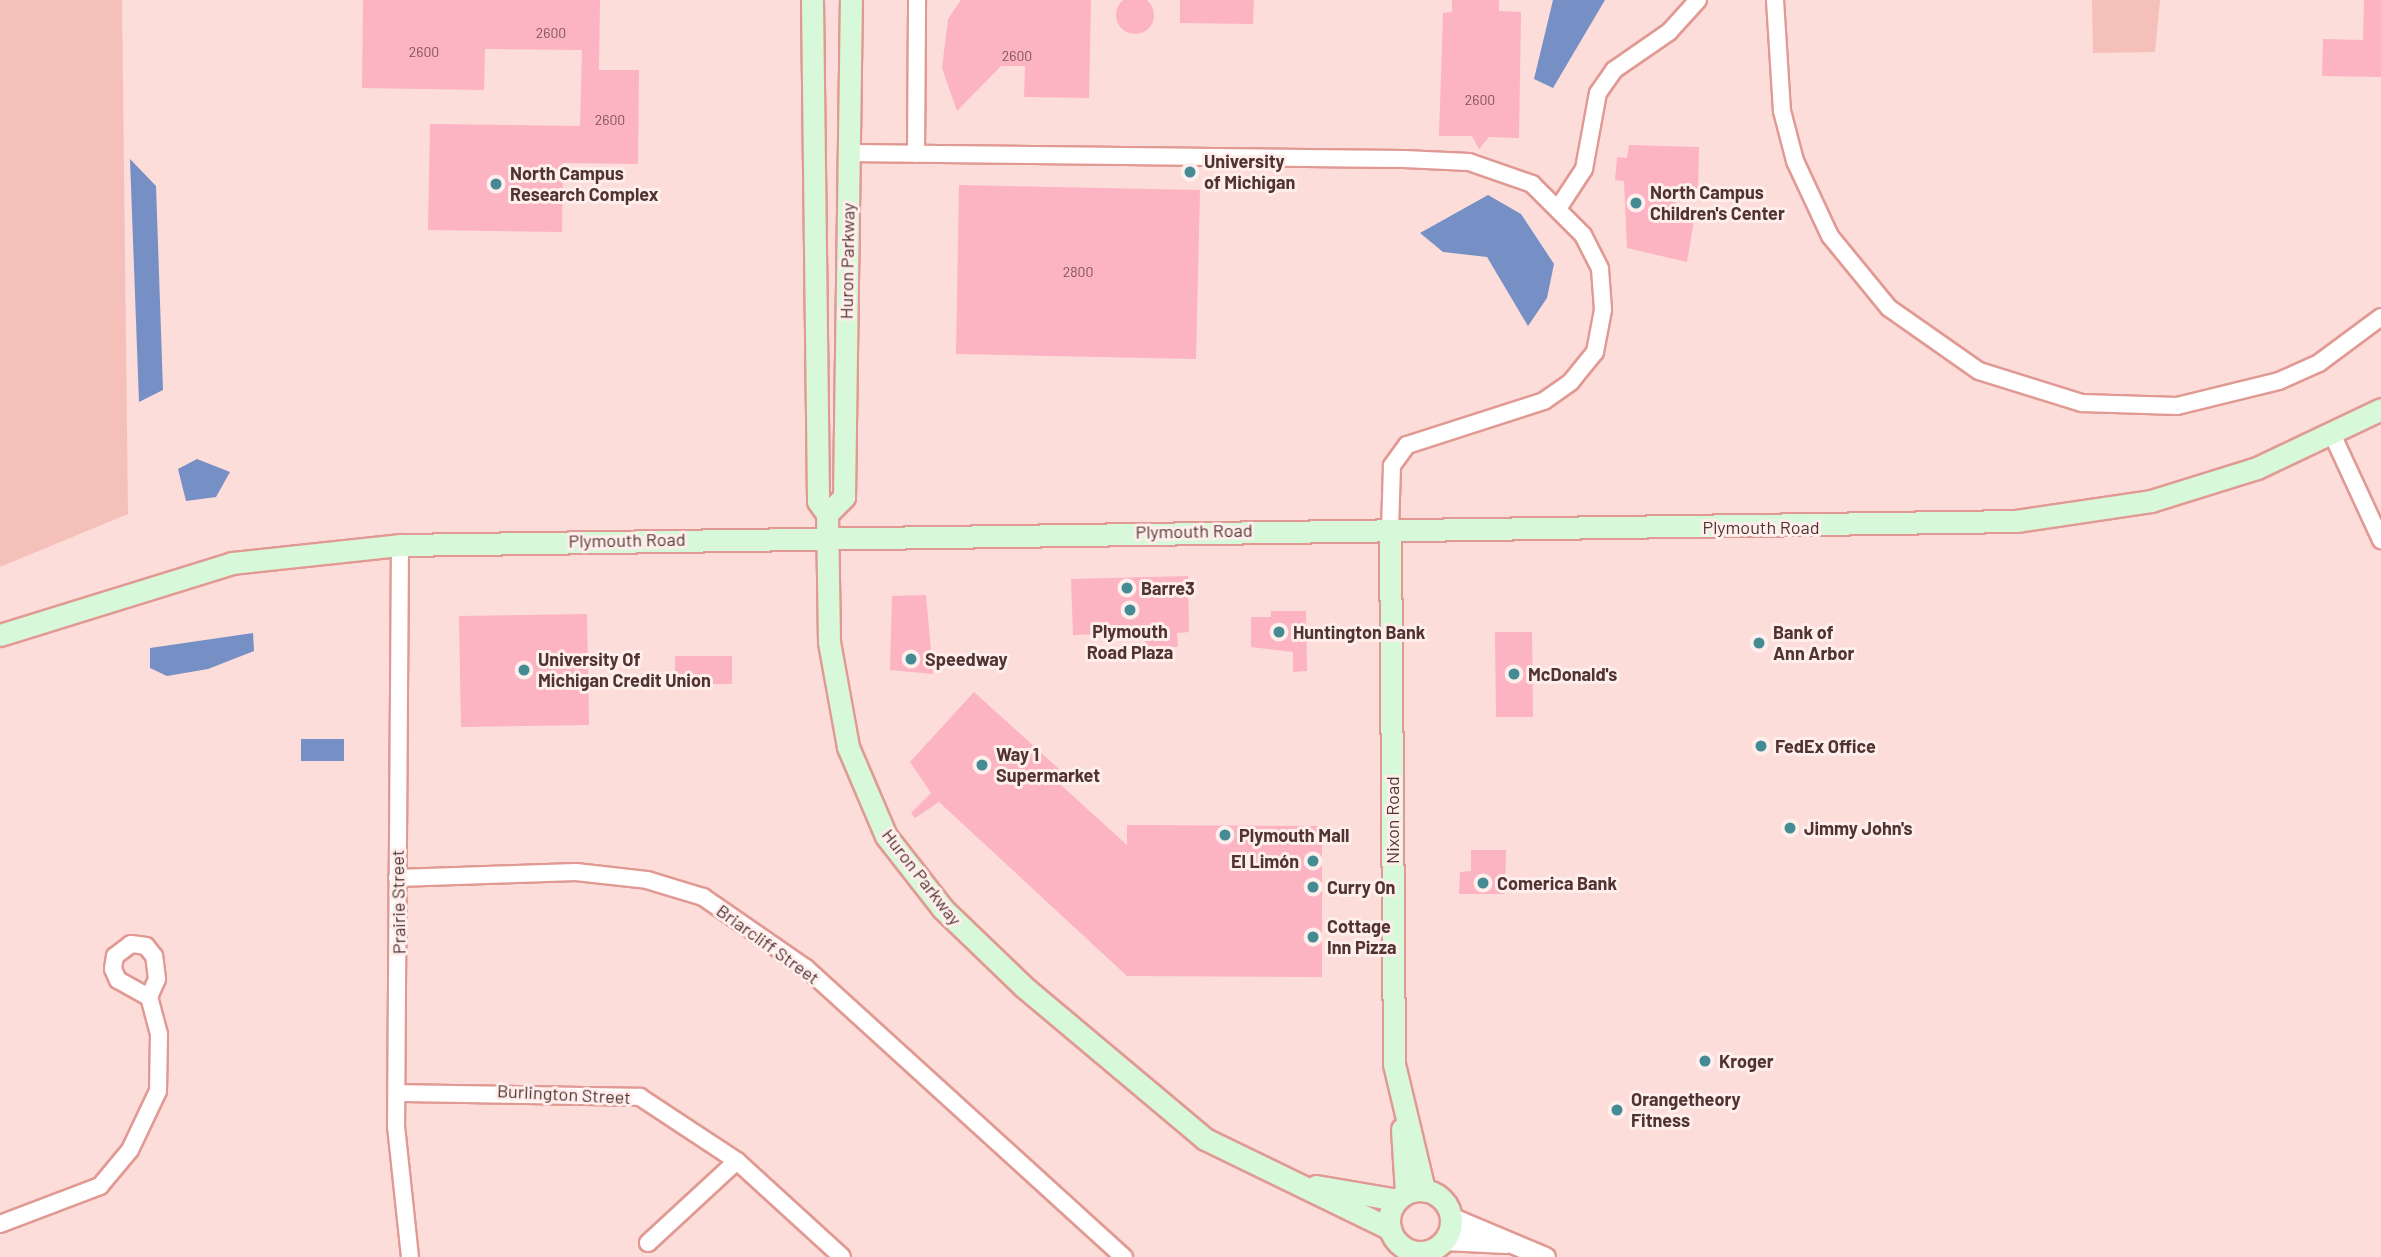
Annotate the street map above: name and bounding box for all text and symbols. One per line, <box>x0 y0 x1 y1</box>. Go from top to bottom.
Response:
house number: 2600 <box>536 25 566 41</box>
house number: 2600 <box>409 44 439 60</box>
house number: 2600 <box>1002 48 1032 64</box>
house number: 2600 <box>1465 92 1495 108</box>
house number: 2600 <box>595 112 625 128</box>
place label: University of Michigan <box>1204 151 1295 194</box>
place label: North Campus Research Complex <box>510 163 658 206</box>
marker: University of Michigan <box>1182 164 1198 180</box>
marker: North Campus Research Complex <box>488 176 504 192</box>
place label: North Campus Children's Center <box>1650 182 1785 224</box>
marker: North Campus Children's Center <box>1628 195 1644 211</box>
street label: Huron Parkway <box>835 203 859 319</box>
house number: 2800 <box>1063 264 1093 280</box>
street label: Plymouth Road <box>1703 516 1819 538</box>
street label: Plymouth Road <box>1135 519 1253 543</box>
street label: Plymouth Road <box>568 528 686 552</box>
place label: Barre3 <box>1141 577 1195 599</box>
marker: Barre3 <box>1119 580 1135 596</box>
marker: Plymouth Road Plaza <box>1122 602 1138 618</box>
place label: Plymouth Road Plaza <box>1087 621 1173 664</box>
place label: Huntington Bank <box>1293 621 1425 643</box>
place label: Bank of Ann Arbor <box>1773 622 1854 664</box>
marker: Huntington Bank <box>1271 624 1287 640</box>
marker: Bank of Ann Arbor <box>1751 635 1767 651</box>
place label: Speedway <box>925 648 1008 670</box>
place label: University Of Michigan Credit Union <box>538 649 711 692</box>
marker: Speedway <box>903 651 919 667</box>
marker: University Of Michigan Credit Union <box>516 662 532 678</box>
place label: McDonald's <box>1528 663 1617 685</box>
marker: McDonald's <box>1506 666 1522 682</box>
place label: FedEx Office <box>1775 735 1876 757</box>
marker: FedEx Office <box>1753 738 1769 754</box>
place label: Way 1 Supermarket <box>996 744 1100 786</box>
marker: Way 1 Supermarket <box>974 757 990 773</box>
street label: Nixon Road <box>1381 776 1403 864</box>
place label: Jimmy John's <box>1804 817 1913 839</box>
marker: Jimmy John's <box>1782 820 1798 836</box>
street label: Huron Parkway <box>878 824 966 930</box>
place label: Plymouth Mall <box>1239 824 1349 846</box>
marker: Plymouth Mall <box>1217 827 1233 843</box>
street label: Prairie Street <box>386 850 410 954</box>
place label: El Limón <box>1231 850 1299 872</box>
marker: El Limón <box>1305 853 1321 869</box>
place label: Comerica Bank <box>1497 872 1617 894</box>
marker: Comerica Bank <box>1475 875 1491 891</box>
place label: Curry On <box>1327 876 1395 898</box>
marker: Curry On <box>1305 879 1321 895</box>
street label: Briarcliff Street <box>712 899 824 989</box>
place label: Cottage Inn Pizza <box>1327 916 1396 958</box>
marker: Cottage Inn Pizza <box>1305 929 1321 945</box>
place label: Kroger <box>1719 1050 1774 1072</box>
marker: Kroger <box>1697 1053 1713 1069</box>
street label: Burlington Street <box>497 1080 631 1108</box>
place label: Orangetheory Fitness <box>1631 1089 1741 1132</box>
marker: Orangetheory Fitness <box>1609 1102 1625 1118</box>

